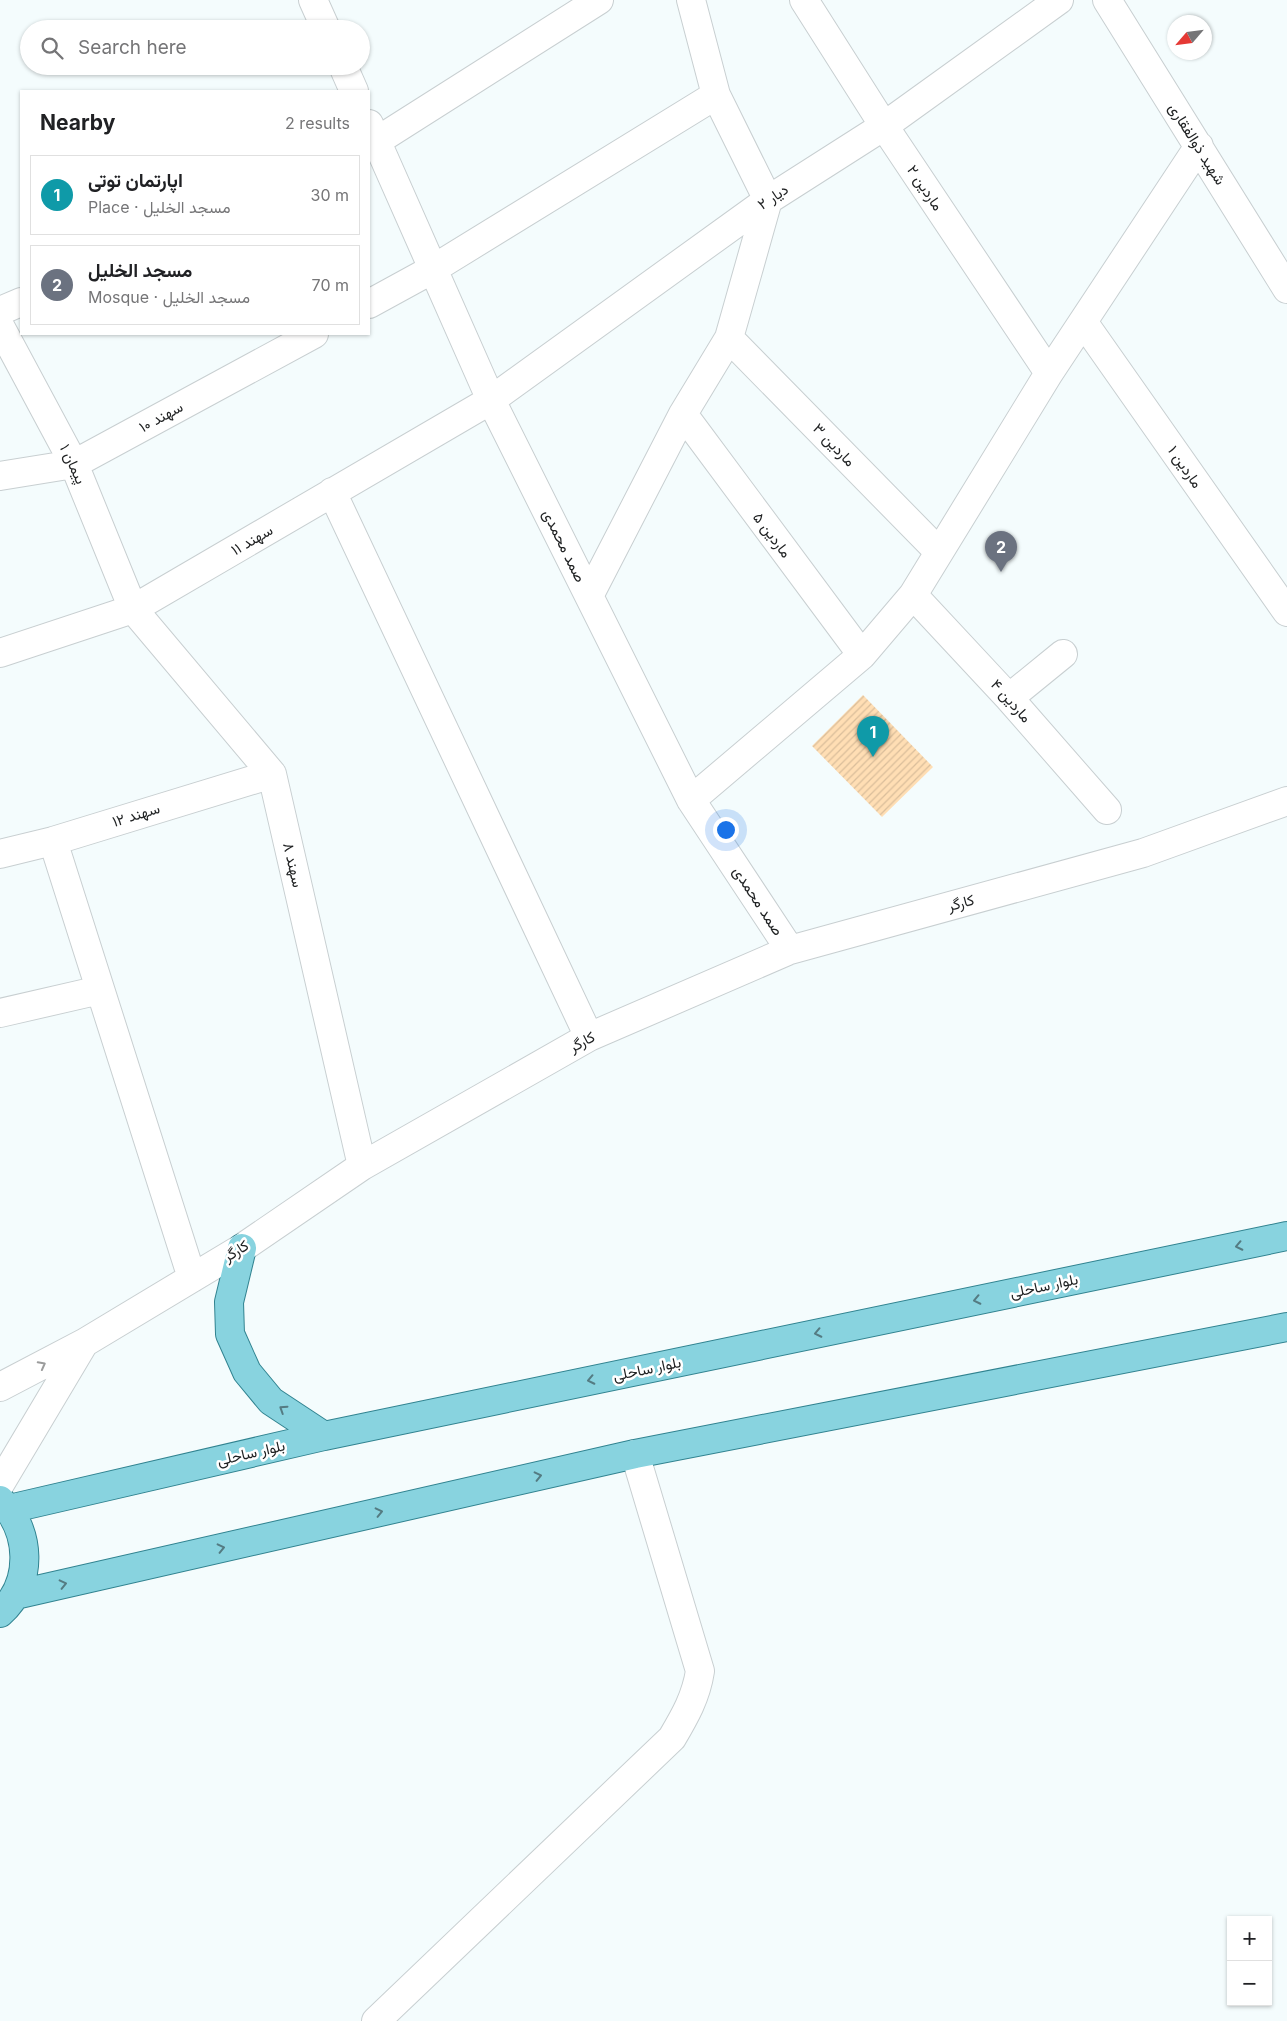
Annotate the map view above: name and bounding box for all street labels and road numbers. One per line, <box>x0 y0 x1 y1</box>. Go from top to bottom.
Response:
street label: شهید ذوالفقاری <box>1164 99 1230 189</box>
street label: ماردین ۲ <box>902 161 948 215</box>
street label: دیار ۲ <box>754 179 792 214</box>
street label: سهند ۱۰ <box>135 397 186 436</box>
street label: ماردین ۳ <box>808 419 860 471</box>
street label: پیمان ۱ <box>55 441 91 487</box>
street label: ماردین ۱ <box>1163 442 1207 492</box>
street label: صمد محمدی <box>538 506 590 586</box>
street label: ماردین ۵ <box>748 508 796 562</box>
street label: سهند ۱۱ <box>227 520 276 559</box>
street label: ماردین ۴ <box>986 675 1036 727</box>
street label: سهند ۱۲ <box>110 798 162 831</box>
street label: سهند ۸ <box>279 841 308 889</box>
street label: صمد محمدی <box>728 863 788 939</box>
street label: کارگر <box>945 890 977 915</box>
street label: کارگر <box>565 1027 598 1057</box>
street label: کارگر <box>218 1235 252 1266</box>
street label: بلوار ساحلی <box>1008 1269 1080 1303</box>
street label: بلوار ساحلی <box>611 1352 683 1386</box>
street label: بلوار ساحلی <box>215 1435 287 1471</box>

